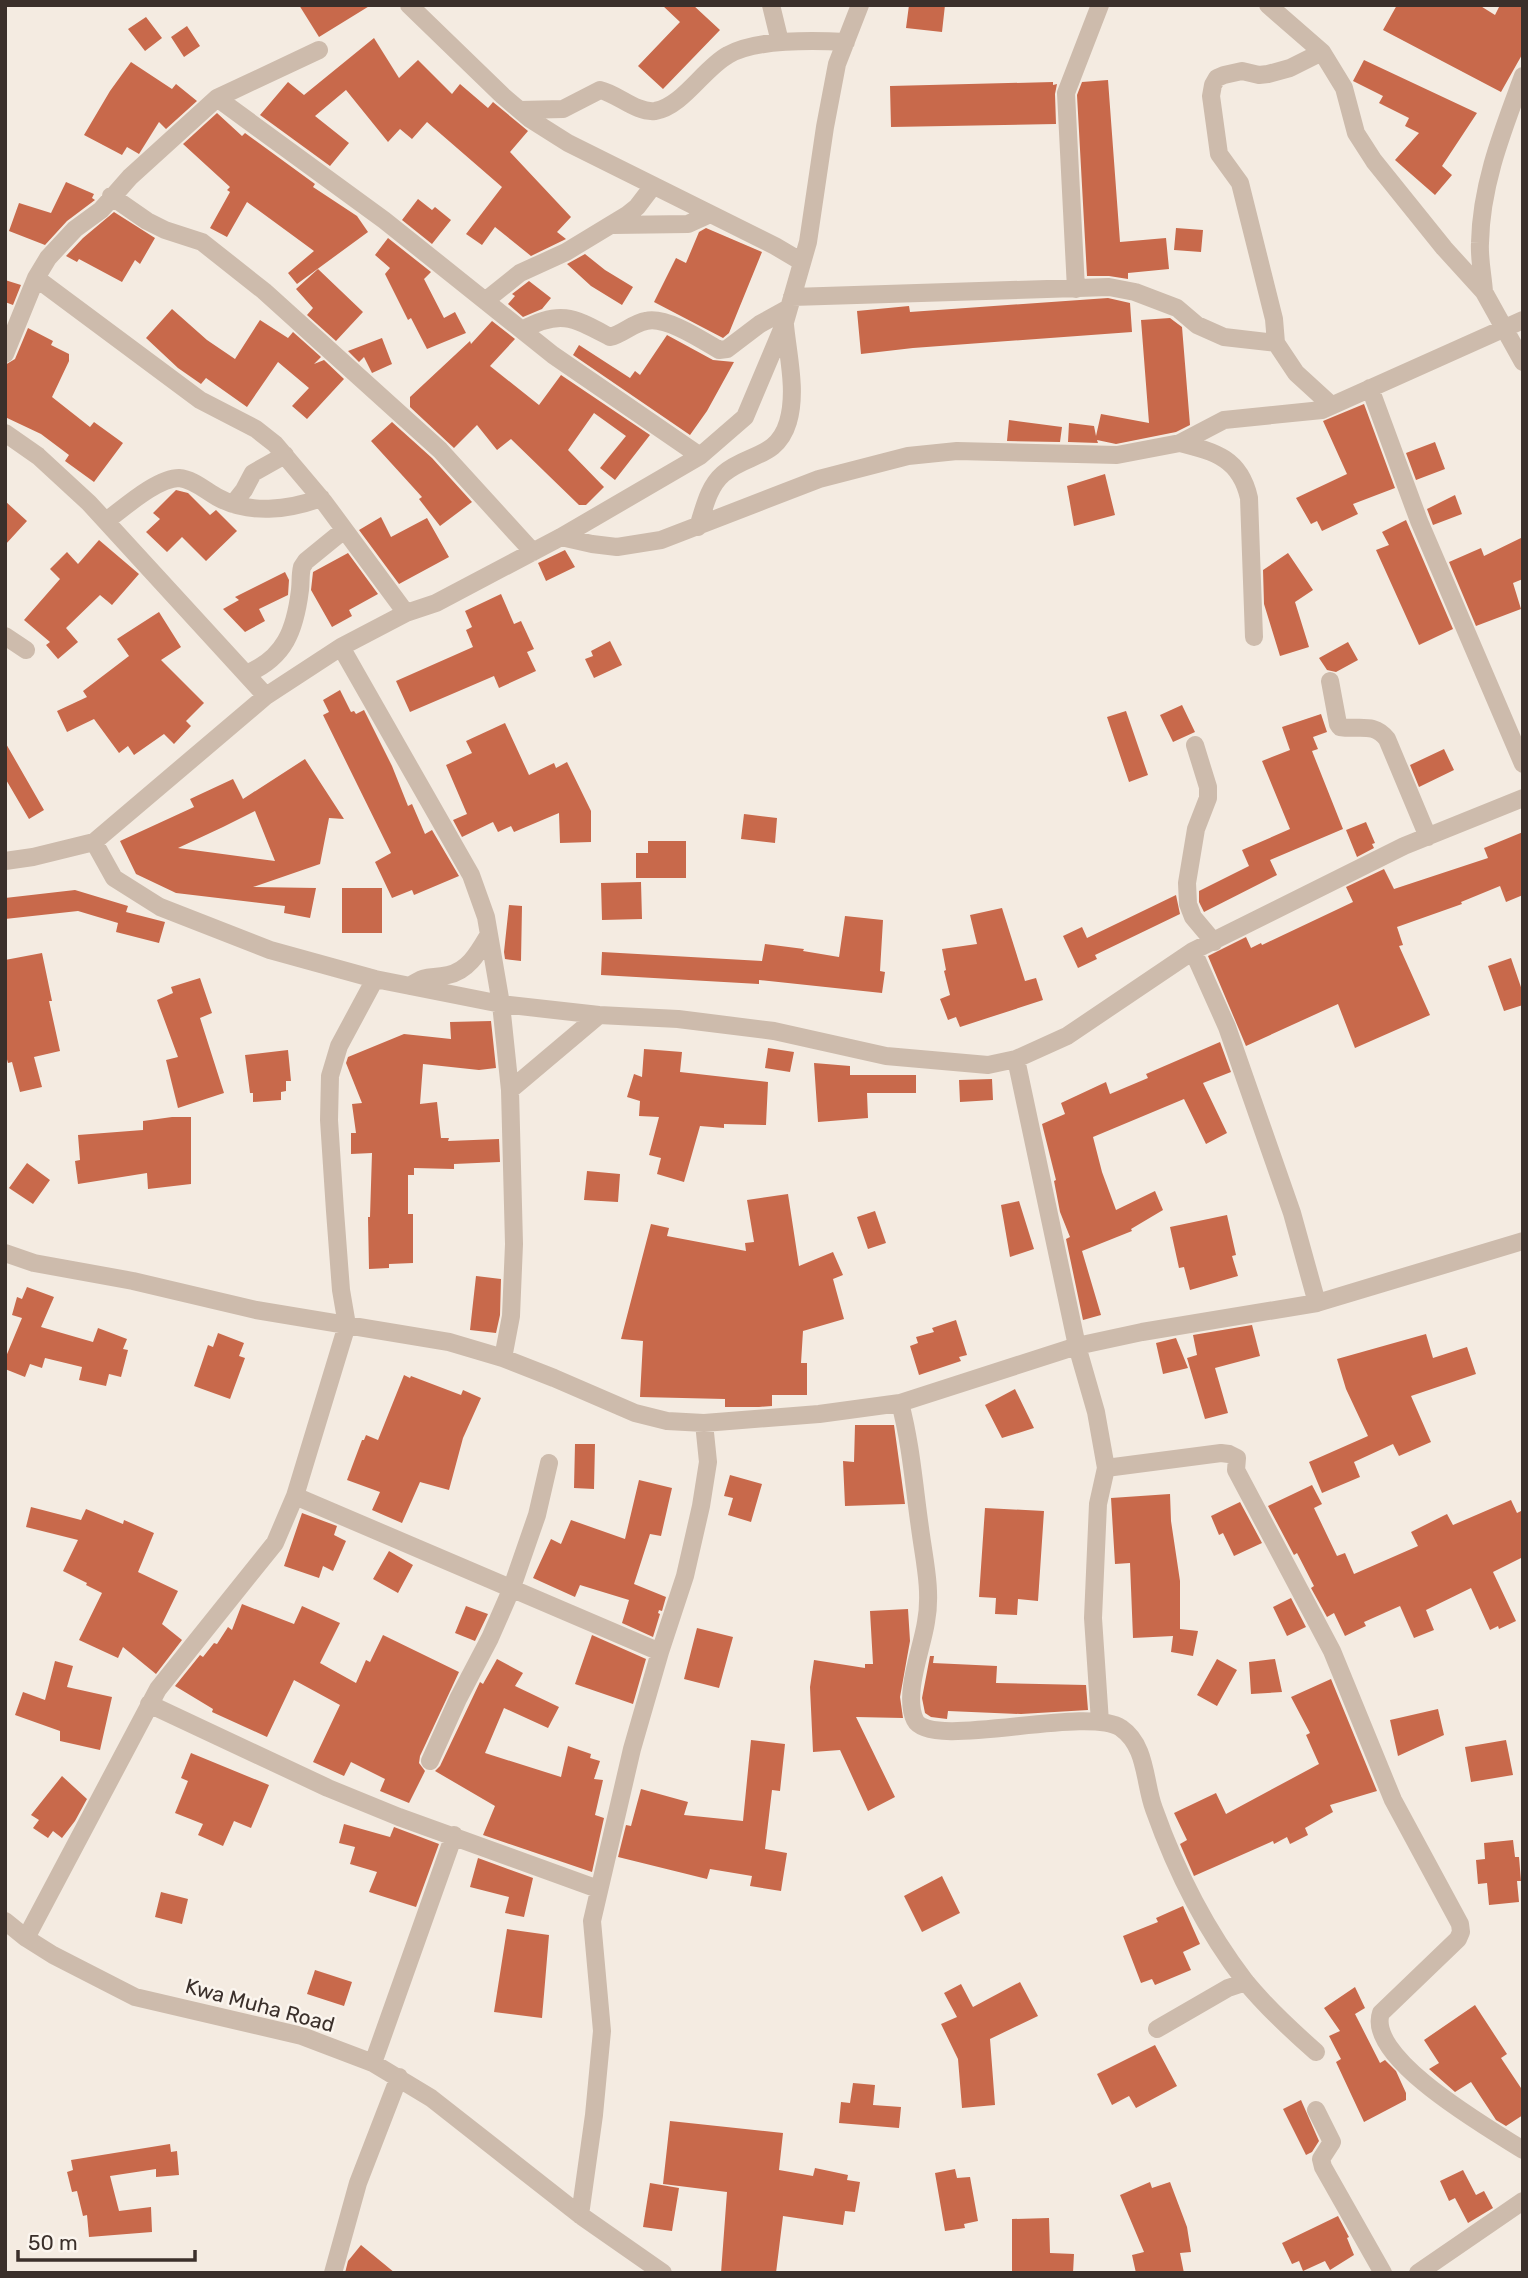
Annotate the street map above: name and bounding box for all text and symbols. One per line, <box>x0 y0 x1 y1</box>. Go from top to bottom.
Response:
street label: Kwa Muha Road <box>183 1973 337 2037</box>
scale bar <box>18 2218 194 2262</box>
text: 50 m <box>28 2230 78 2255</box>

